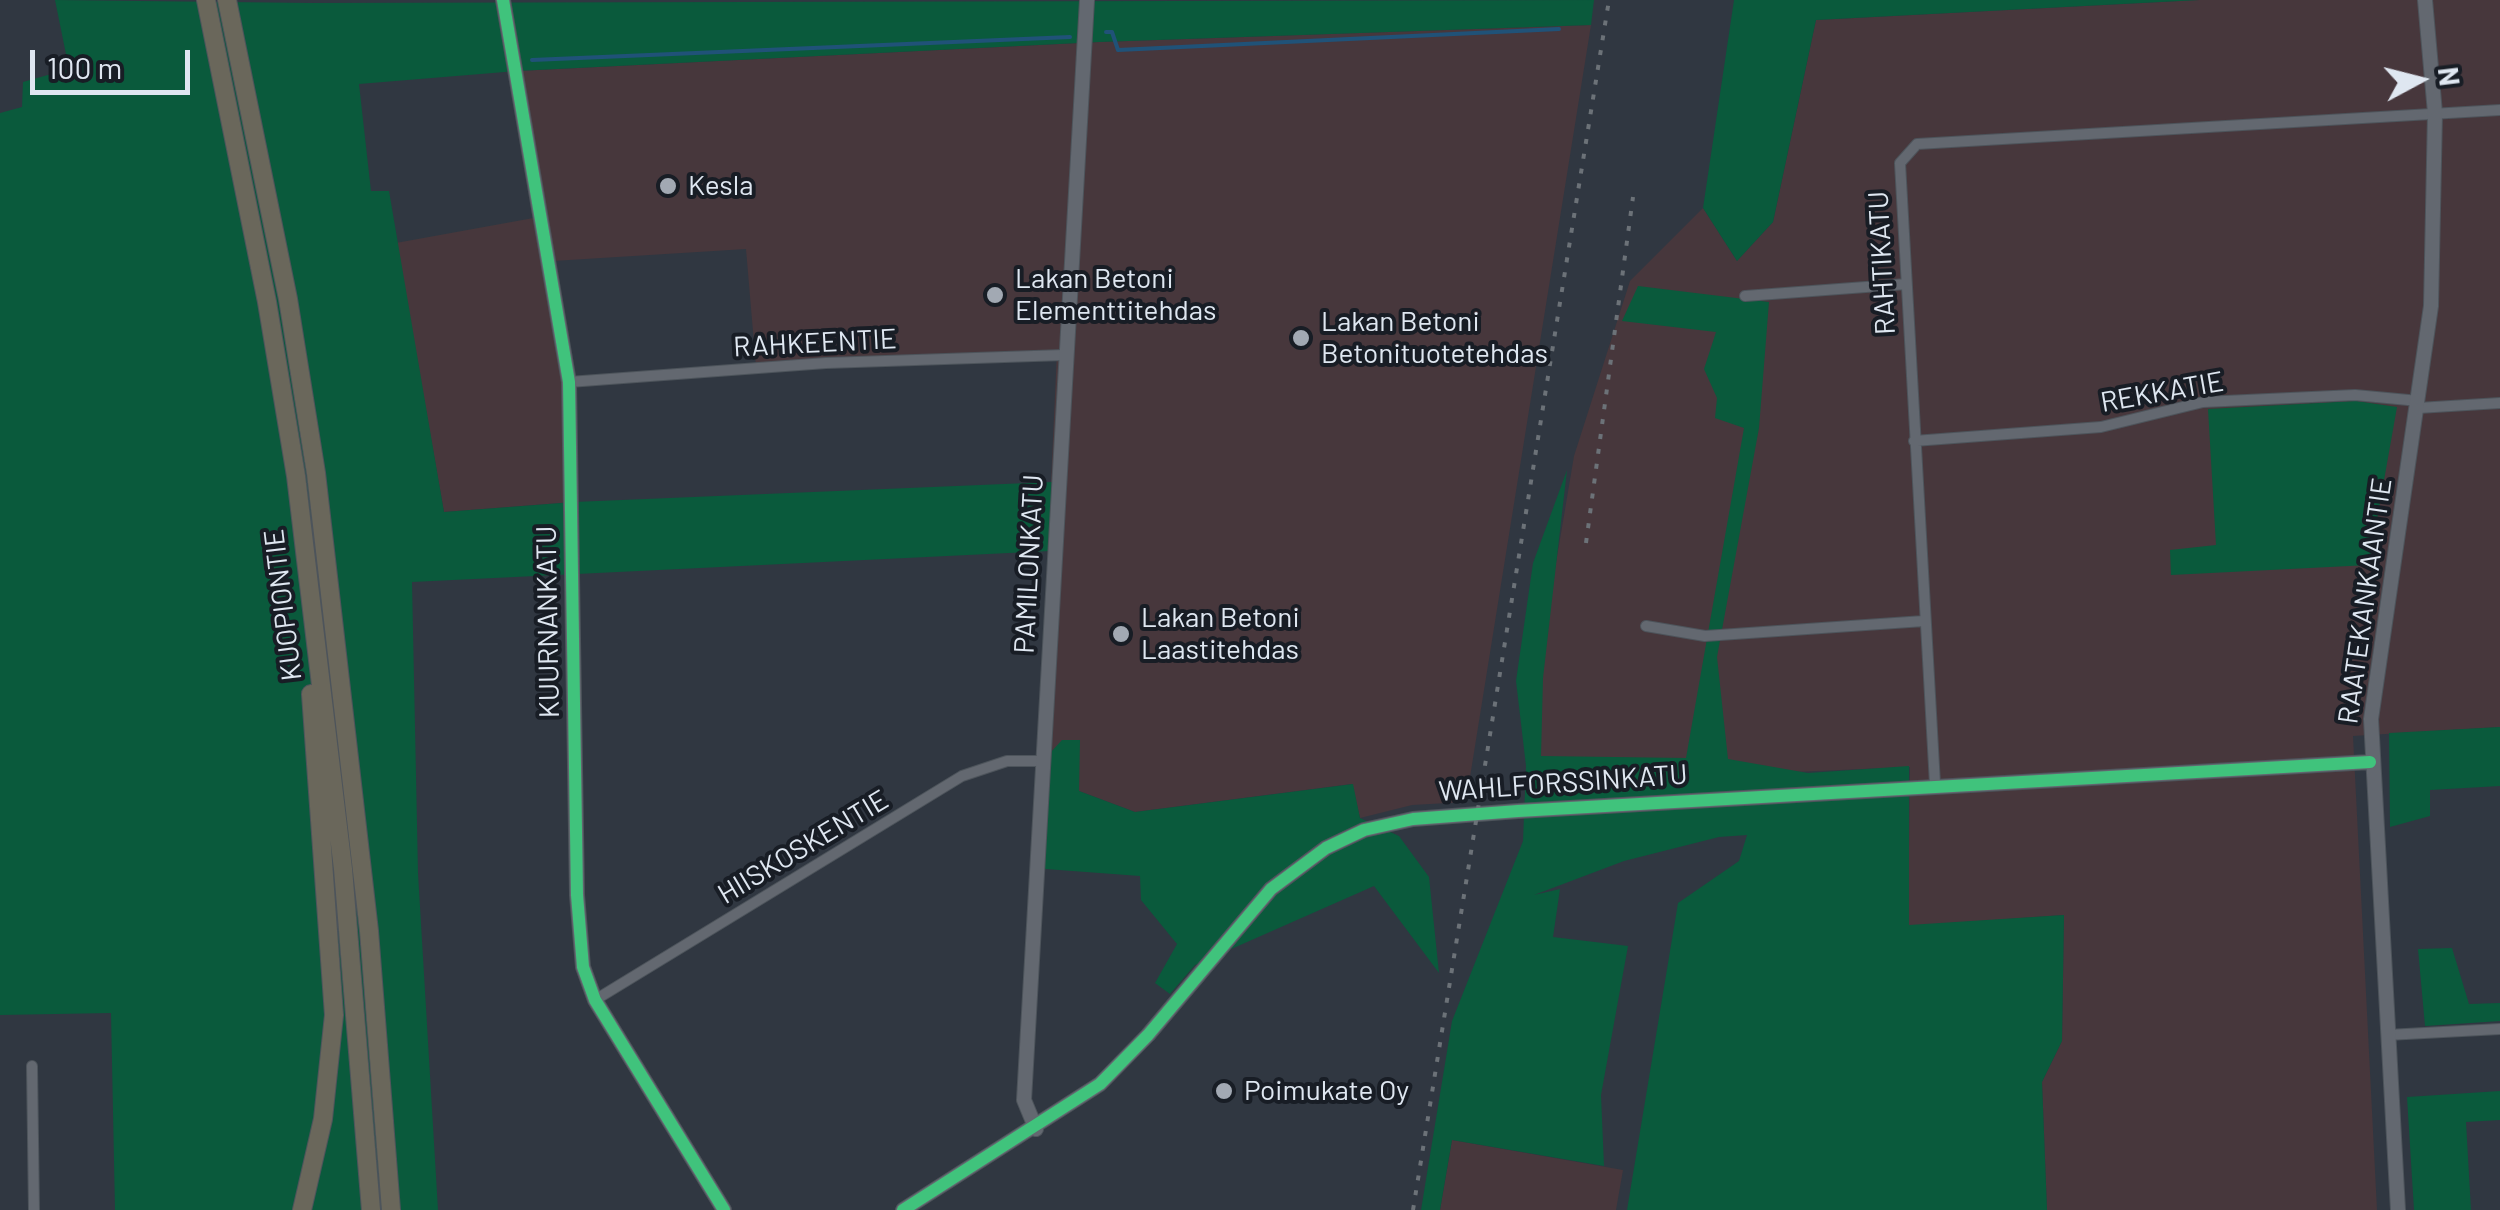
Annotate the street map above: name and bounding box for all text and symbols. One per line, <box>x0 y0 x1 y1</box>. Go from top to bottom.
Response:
scale bar <box>35 30 195 92</box>
north arrow <box>2370 30 2470 130</box>
text: 100 m <box>47 49 122 85</box>
text: N <box>2432 65 2468 88</box>
place label: Kesla <box>688 169 754 203</box>
marker: Kesla <box>657 175 679 197</box>
street label: RAHTIKATU <box>1861 190 1903 336</box>
place label: Lakan Betoni Elementtitehdas <box>1015 262 1216 328</box>
marker: Lakan Betoni Elementtitehdas <box>984 284 1006 306</box>
place label: Lakan Betoni Betonituotetehdas <box>1321 305 1548 371</box>
street label: RAHKEENTIE <box>732 322 898 364</box>
marker: Lakan Betoni Betonituotetehdas <box>1290 327 1312 349</box>
street label: REKKATIE <box>2098 365 2226 419</box>
street label: PAMILONKATU <box>1008 474 1050 654</box>
street label: RAATEKANKAANTIE <box>2331 476 2399 726</box>
street label: KUURNANKATU <box>530 525 566 719</box>
street label: KUOPIONTIE <box>257 527 309 683</box>
place label: Lakan Betoni Laastitehdas <box>1141 601 1300 667</box>
marker: Lakan Betoni Laastitehdas <box>1110 623 1132 645</box>
street label: WAHLFORSSINKATU <box>1437 758 1689 808</box>
street label: HIISKOSKENTIE <box>712 783 894 911</box>
place label: Poimukate Oy <box>1244 1074 1409 1108</box>
marker: Poimukate Oy <box>1213 1080 1235 1102</box>

